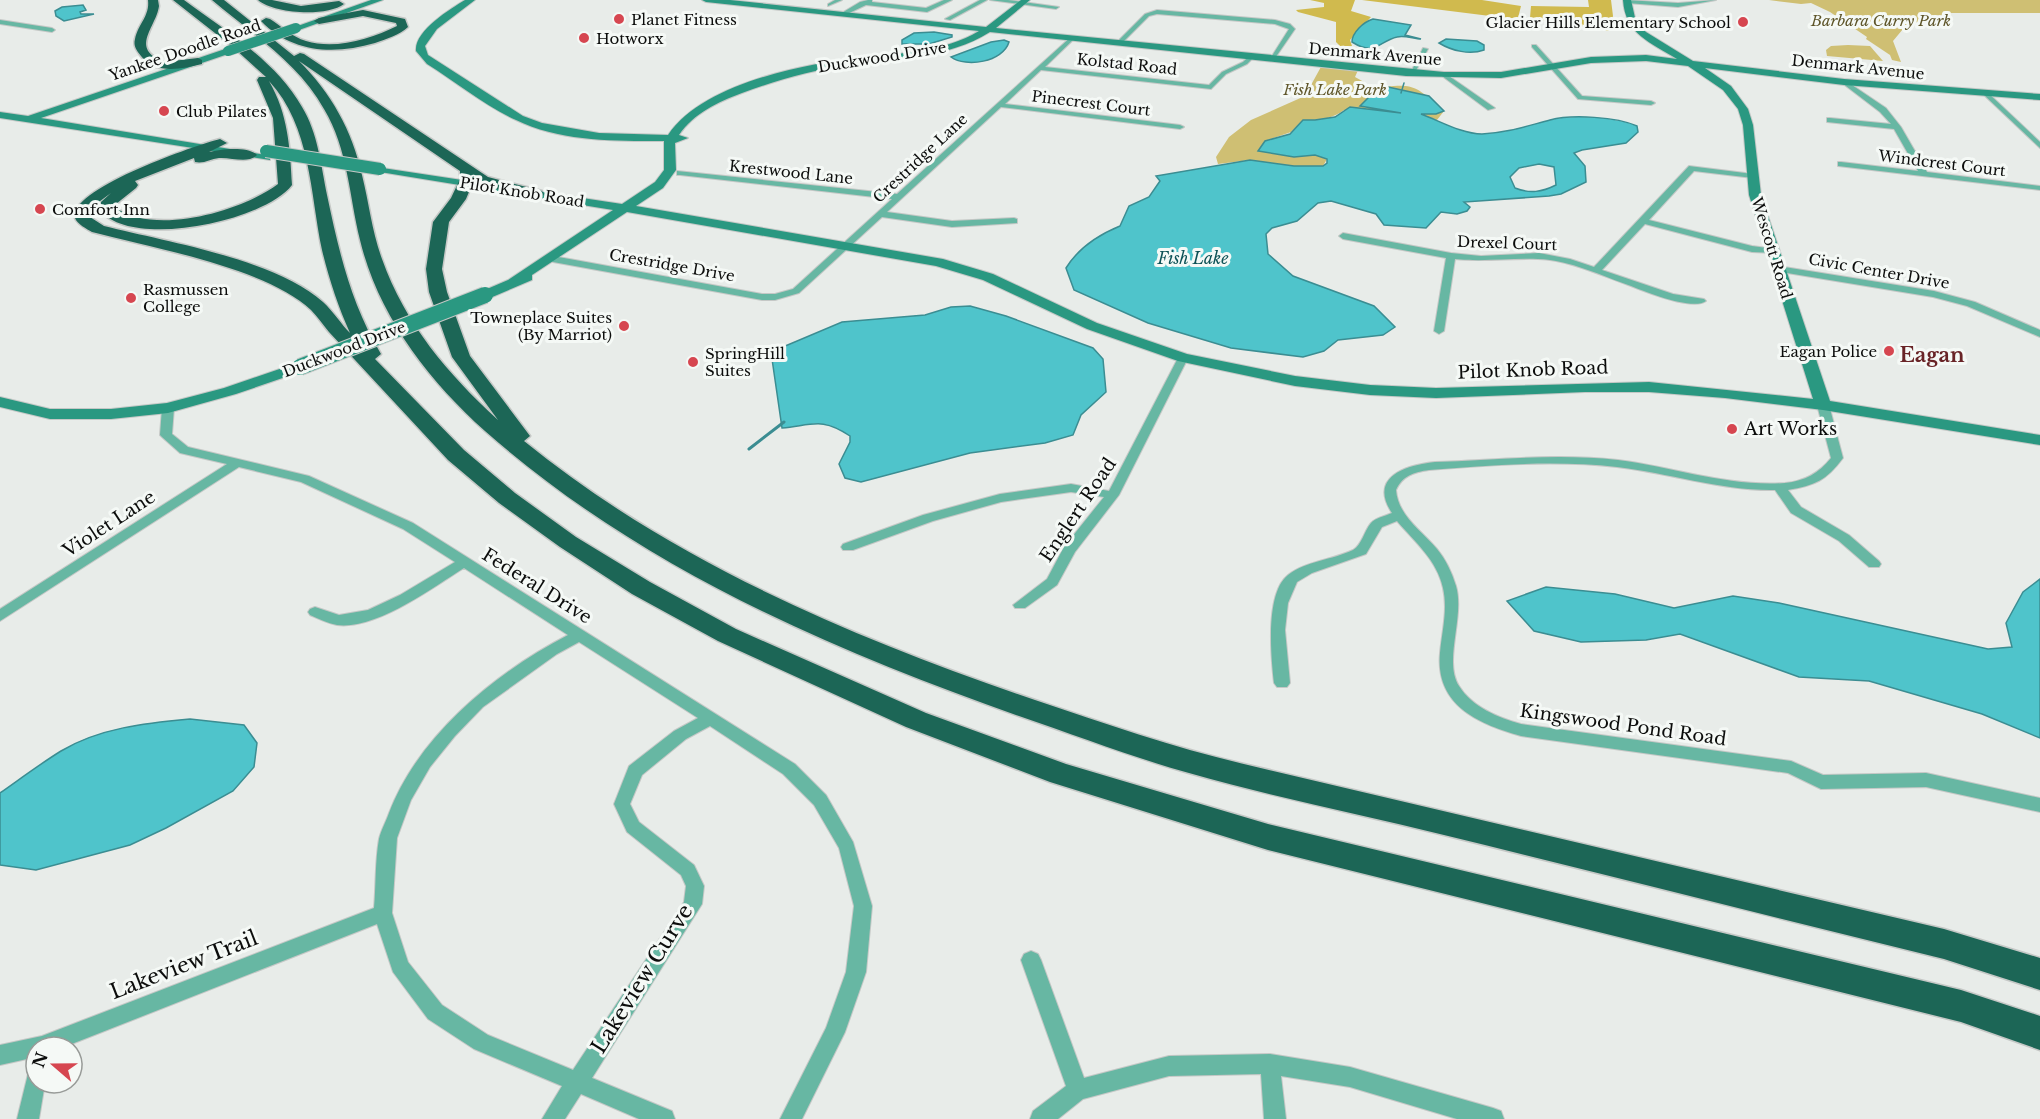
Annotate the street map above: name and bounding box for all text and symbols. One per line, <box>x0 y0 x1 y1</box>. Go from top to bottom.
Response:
place label: Planet Fitness <box>631 10 737 29</box>
park label: Barbara Curry Park <box>1810 11 1951 30</box>
marker: Planet Fitness <box>612 12 626 26</box>
place label: Glacier Hills Elementary School <box>1486 13 1731 32</box>
street label: Yankee Doodle Road <box>106 15 263 85</box>
marker: Glacier Hills Elementary School <box>1736 15 1750 29</box>
place label: Hotworx <box>596 29 664 48</box>
marker: Hotworx <box>577 31 591 45</box>
street label: Duckwood Drive <box>816 37 948 77</box>
street label: Denmark Avenue <box>1308 39 1442 69</box>
street label: Kolstad Road <box>1076 49 1178 79</box>
street label: Denmark Avenue <box>1791 51 1925 83</box>
park label: Fish Lake Park <box>1282 80 1387 99</box>
street label: Pinecrest Court <box>1031 86 1152 120</box>
place label: Club Pilates <box>176 102 267 121</box>
marker: Club Pilates <box>157 104 171 118</box>
street label: Crestridge Lane <box>869 109 971 207</box>
street label: Windcrest Court <box>1876 146 2007 180</box>
street label: Krestwood Lane <box>728 156 854 188</box>
street label: Pilot Knob Road <box>458 173 586 211</box>
street label: Wescott Road <box>1747 194 1796 301</box>
place label: Comfort Inn <box>52 200 150 219</box>
marker: Comfort Inn <box>33 202 47 216</box>
street label: Drexel Court <box>1457 232 1558 254</box>
street label: Crestridge Drive <box>608 245 736 285</box>
water label: Fish Lake <box>1156 248 1229 268</box>
street label: Civic Center Drive <box>1807 249 1951 293</box>
place label: Rasmussen College <box>143 280 229 316</box>
marker: Rasmussen College <box>124 291 138 305</box>
place label: Towneplace Suites (By Marriot) <box>470 308 612 344</box>
street label: Duckwood Drive <box>280 317 408 381</box>
marker: Towneplace Suites (By Marriot) <box>617 319 631 333</box>
place label: Eagan Police <box>1780 342 1877 361</box>
district label: Eagan <box>1900 343 1965 367</box>
place label: SpringHill Suites <box>705 344 785 380</box>
marker: Eagan Police <box>1882 344 1896 358</box>
marker: SpringHill Suites <box>686 355 700 369</box>
street label: Pilot Knob Road <box>1457 356 1609 384</box>
place label: Art Works <box>1743 418 1837 440</box>
marker: Art Works <box>1725 422 1739 436</box>
street label: Englert Road <box>1035 454 1121 566</box>
street label: Violet Lane <box>58 486 159 563</box>
street label: Federal Drive <box>478 544 596 628</box>
street label: Kingswood Pond Road <box>1518 700 1728 750</box>
street label: Lakeview Curve <box>586 900 698 1058</box>
street label: Lakeview Trail <box>106 925 262 1005</box>
north arrow <box>24 1035 84 1095</box>
text: N <box>28 1049 52 1070</box>

